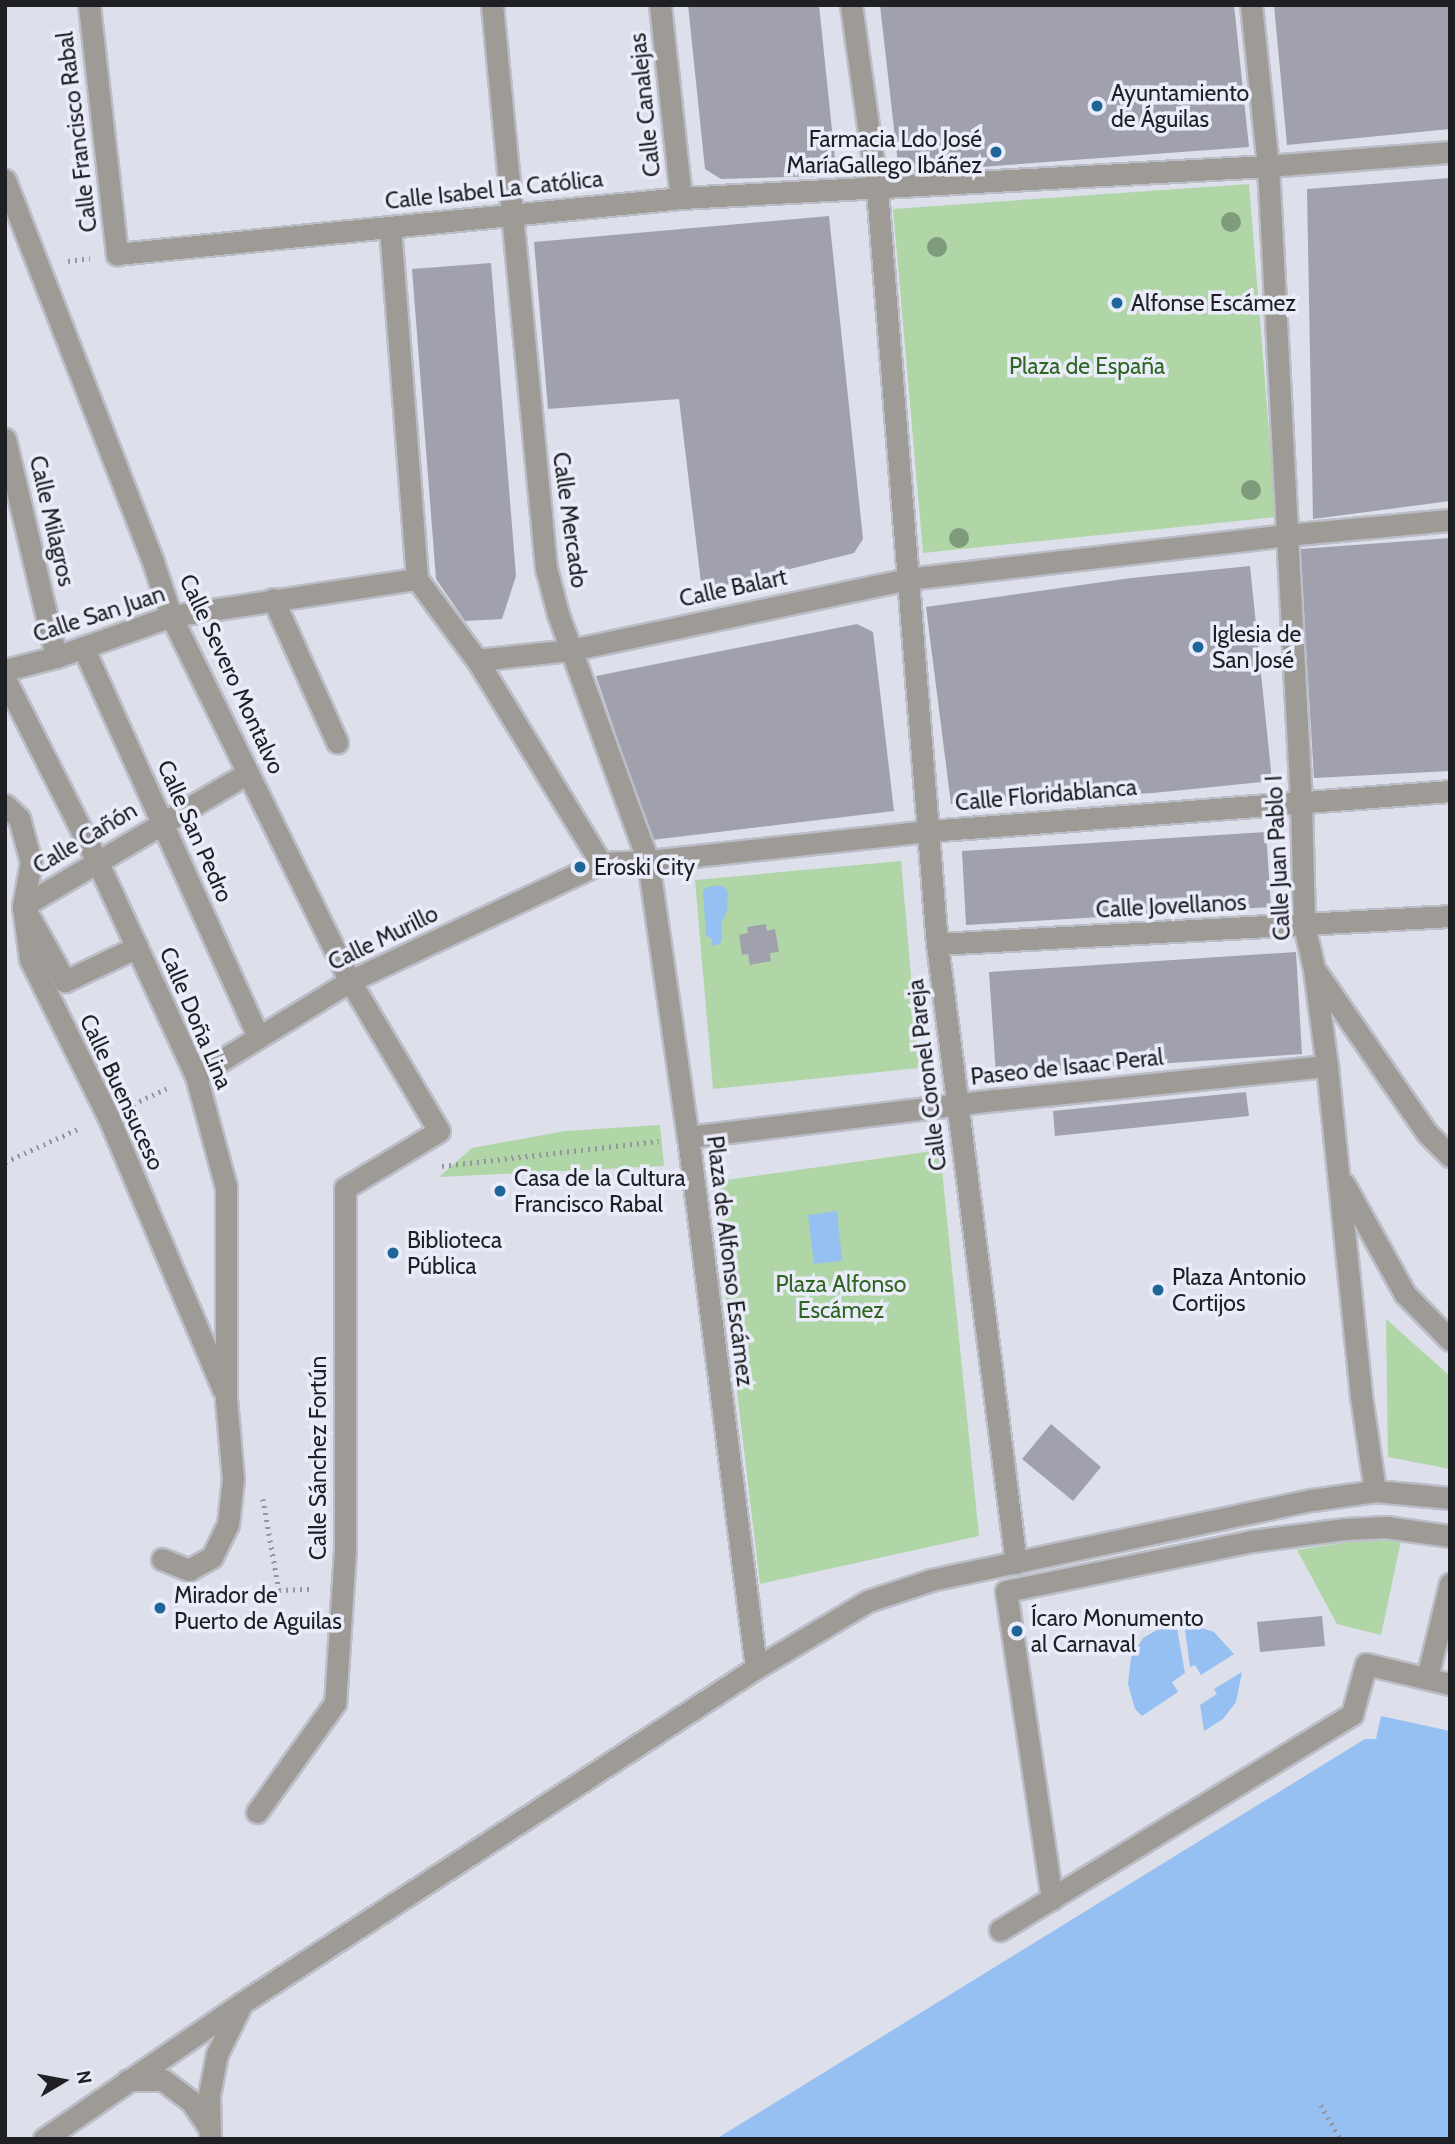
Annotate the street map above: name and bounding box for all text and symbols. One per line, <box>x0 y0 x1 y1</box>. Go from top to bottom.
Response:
street label: Calle Francisco Rabal <box>51 30 103 234</box>
street label: Calle Canalejas <box>624 32 666 178</box>
place label: Ayuntamiento de Águilas <box>1111 79 1249 133</box>
marker: Ayuntamiento de Águilas <box>1089 98 1105 114</box>
place label: Farmacia Ldo José MaríaGallego Ibáñez <box>786 125 982 179</box>
marker: Farmacia Ldo José MaríaGallego Ibáñez <box>988 144 1004 160</box>
street label: Calle Isabel La Católica <box>384 165 604 215</box>
place label: Alfonse Escámez <box>1131 289 1296 317</box>
marker: Alfonse Escámez <box>1109 295 1125 311</box>
park label: Plaza de España <box>1009 352 1165 380</box>
street label: Calle Mercado <box>547 450 593 590</box>
street label: Calle Milagros <box>24 453 80 589</box>
street label: Calle Balart <box>677 563 789 613</box>
street label: Calle Severo Montalvo <box>174 570 290 778</box>
street label: Calle San Juan <box>30 580 168 648</box>
place label: Iglesia de San José <box>1212 620 1301 674</box>
marker: Iglesia de San José <box>1190 639 1206 655</box>
street label: Calle San Pedro <box>151 756 239 906</box>
street label: Calle Floridablanca <box>954 773 1138 817</box>
street label: Calle Juan Pablo I <box>1260 775 1296 941</box>
street label: Calle Cañón <box>28 796 142 880</box>
place label: Eroski City <box>594 853 695 881</box>
marker: Eroski City <box>572 859 588 875</box>
street label: Calle Jovellanos <box>1095 888 1247 924</box>
street label: Calle Murillo <box>324 900 442 976</box>
street label: Calle Doña Lina <box>154 943 238 1093</box>
street label: Calle Coronel Pareja <box>902 978 952 1172</box>
street label: Calle Buensuceso <box>74 1010 170 1174</box>
street label: Paseo de Isaac Peral <box>969 1043 1165 1091</box>
street label: Plaza de Alfonso Escámez <box>701 1134 759 1388</box>
place label: Casa de la Cultura Francisco Rabal <box>514 1164 685 1218</box>
marker: Casa de la Cultura Francisco Rabal <box>492 1183 508 1199</box>
place label: Biblioteca Pública <box>407 1226 502 1280</box>
marker: Biblioteca Pública <box>385 1245 401 1261</box>
place label: Plaza Antonio Cortijos <box>1172 1263 1306 1317</box>
park label: Plaza Alfonso Escámez <box>775 1270 907 1324</box>
marker: Plaza Antonio Cortijos <box>1150 1282 1166 1298</box>
street label: Calle Sánchez Fortún <box>304 1356 332 1560</box>
place label: Mirador de Puerto de Aguilas <box>174 1581 342 1635</box>
marker: Mirador de Puerto de Aguilas <box>152 1600 168 1616</box>
place label: Ícaro Monumento al Carnaval <box>1031 1604 1204 1658</box>
marker: Ícaro Monumento al Carnaval <box>1009 1623 1025 1639</box>
north arrow <box>28 2046 98 2116</box>
text: N <box>72 2069 97 2086</box>

